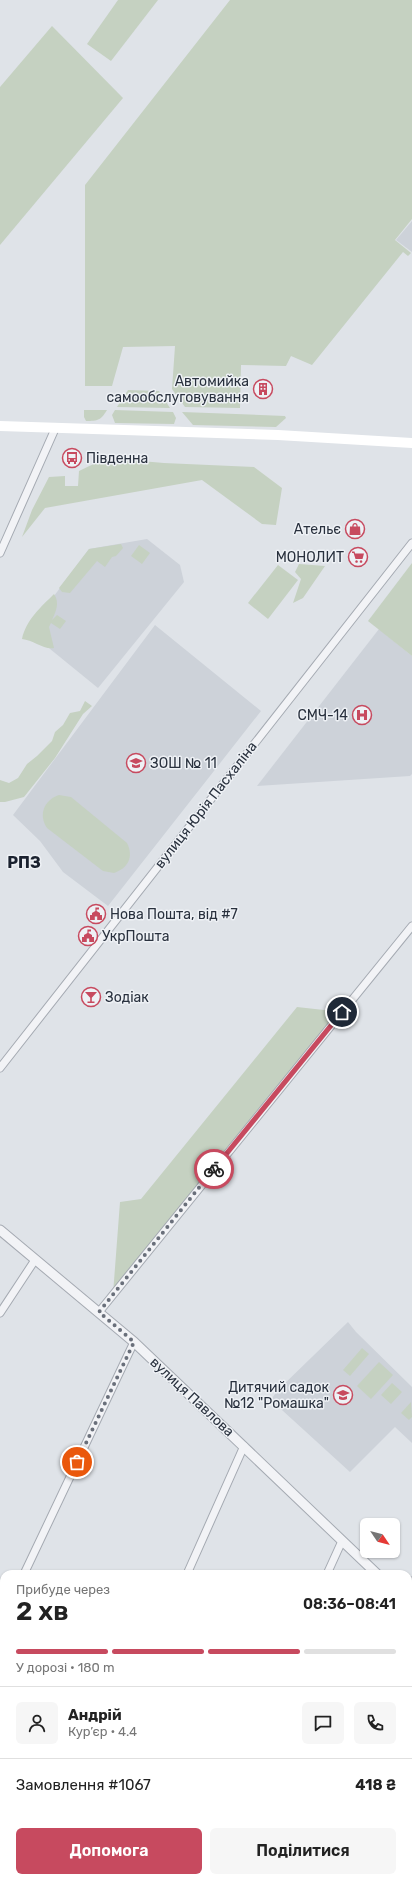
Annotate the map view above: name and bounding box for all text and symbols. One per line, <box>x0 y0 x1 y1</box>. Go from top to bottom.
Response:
place label: Автомийка самообслуговування <box>107 373 249 406</box>
building icon: Автомийка самообслуговування <box>252 378 274 400</box>
bus stop icon: Південна <box>61 447 83 469</box>
place label: Південна <box>86 450 148 467</box>
shop icon: Ательє <box>344 518 366 540</box>
place label: Ательє <box>294 521 341 538</box>
supermarket icon: МОНОЛИТ <box>347 546 369 568</box>
place label: МОНОЛИТ <box>276 549 344 566</box>
hospital icon: СМЧ-14 <box>351 704 373 726</box>
place label: СМЧ-14 <box>298 707 348 724</box>
street label: вулиця Юрія Пасхаліна <box>151 738 261 872</box>
school or university icon: ЗОШ № 11 <box>125 752 147 774</box>
place label: ЗОШ № 11 <box>150 755 217 772</box>
district label: РПЗ <box>7 853 41 872</box>
public building icon: Нова Пошта, від #7 <box>85 903 107 925</box>
place label: Нова Пошта, від #7 <box>110 906 238 923</box>
public building icon: УкрПошта <box>77 925 99 947</box>
place label: УкрПошта <box>102 928 169 945</box>
bar icon: Зодіак <box>80 986 102 1008</box>
place label: Зодіак <box>105 989 149 1006</box>
pin <box>325 995 359 1029</box>
icon: home <box>331 1001 353 1023</box>
courier <box>194 1149 234 1189</box>
icon: bike <box>203 1158 225 1180</box>
street label: вулиця Павлова <box>146 1354 238 1440</box>
place label: Дитячий садок №12 "Ромашка" <box>224 1379 329 1412</box>
school or university icon: Дитячий садок №12 "Ромашка" <box>332 1384 354 1406</box>
pin <box>60 1445 94 1479</box>
icon: bag <box>66 1451 88 1473</box>
north arrow <box>360 1518 400 1558</box>
map controls <box>360 1518 400 1558</box>
text: Прибуде через <box>16 1582 110 1597</box>
text: 08:36–08:41 <box>303 1595 396 1613</box>
text: 2 хв <box>16 1596 69 1627</box>
text: У дорозі · 180 m <box>16 1660 115 1675</box>
button: person <box>16 1702 58 1744</box>
button: chat <box>302 1702 344 1744</box>
button: phone <box>354 1702 396 1744</box>
text: Андрій <box>68 1706 121 1724</box>
text: Кур’єр · 4.4 <box>68 1724 137 1739</box>
text: Замовлення #1067 <box>16 1776 151 1794</box>
text: 418 ₴ <box>355 1776 396 1794</box>
button: Допомога <box>16 1828 202 1874</box>
button: Поділитися <box>210 1828 396 1874</box>

